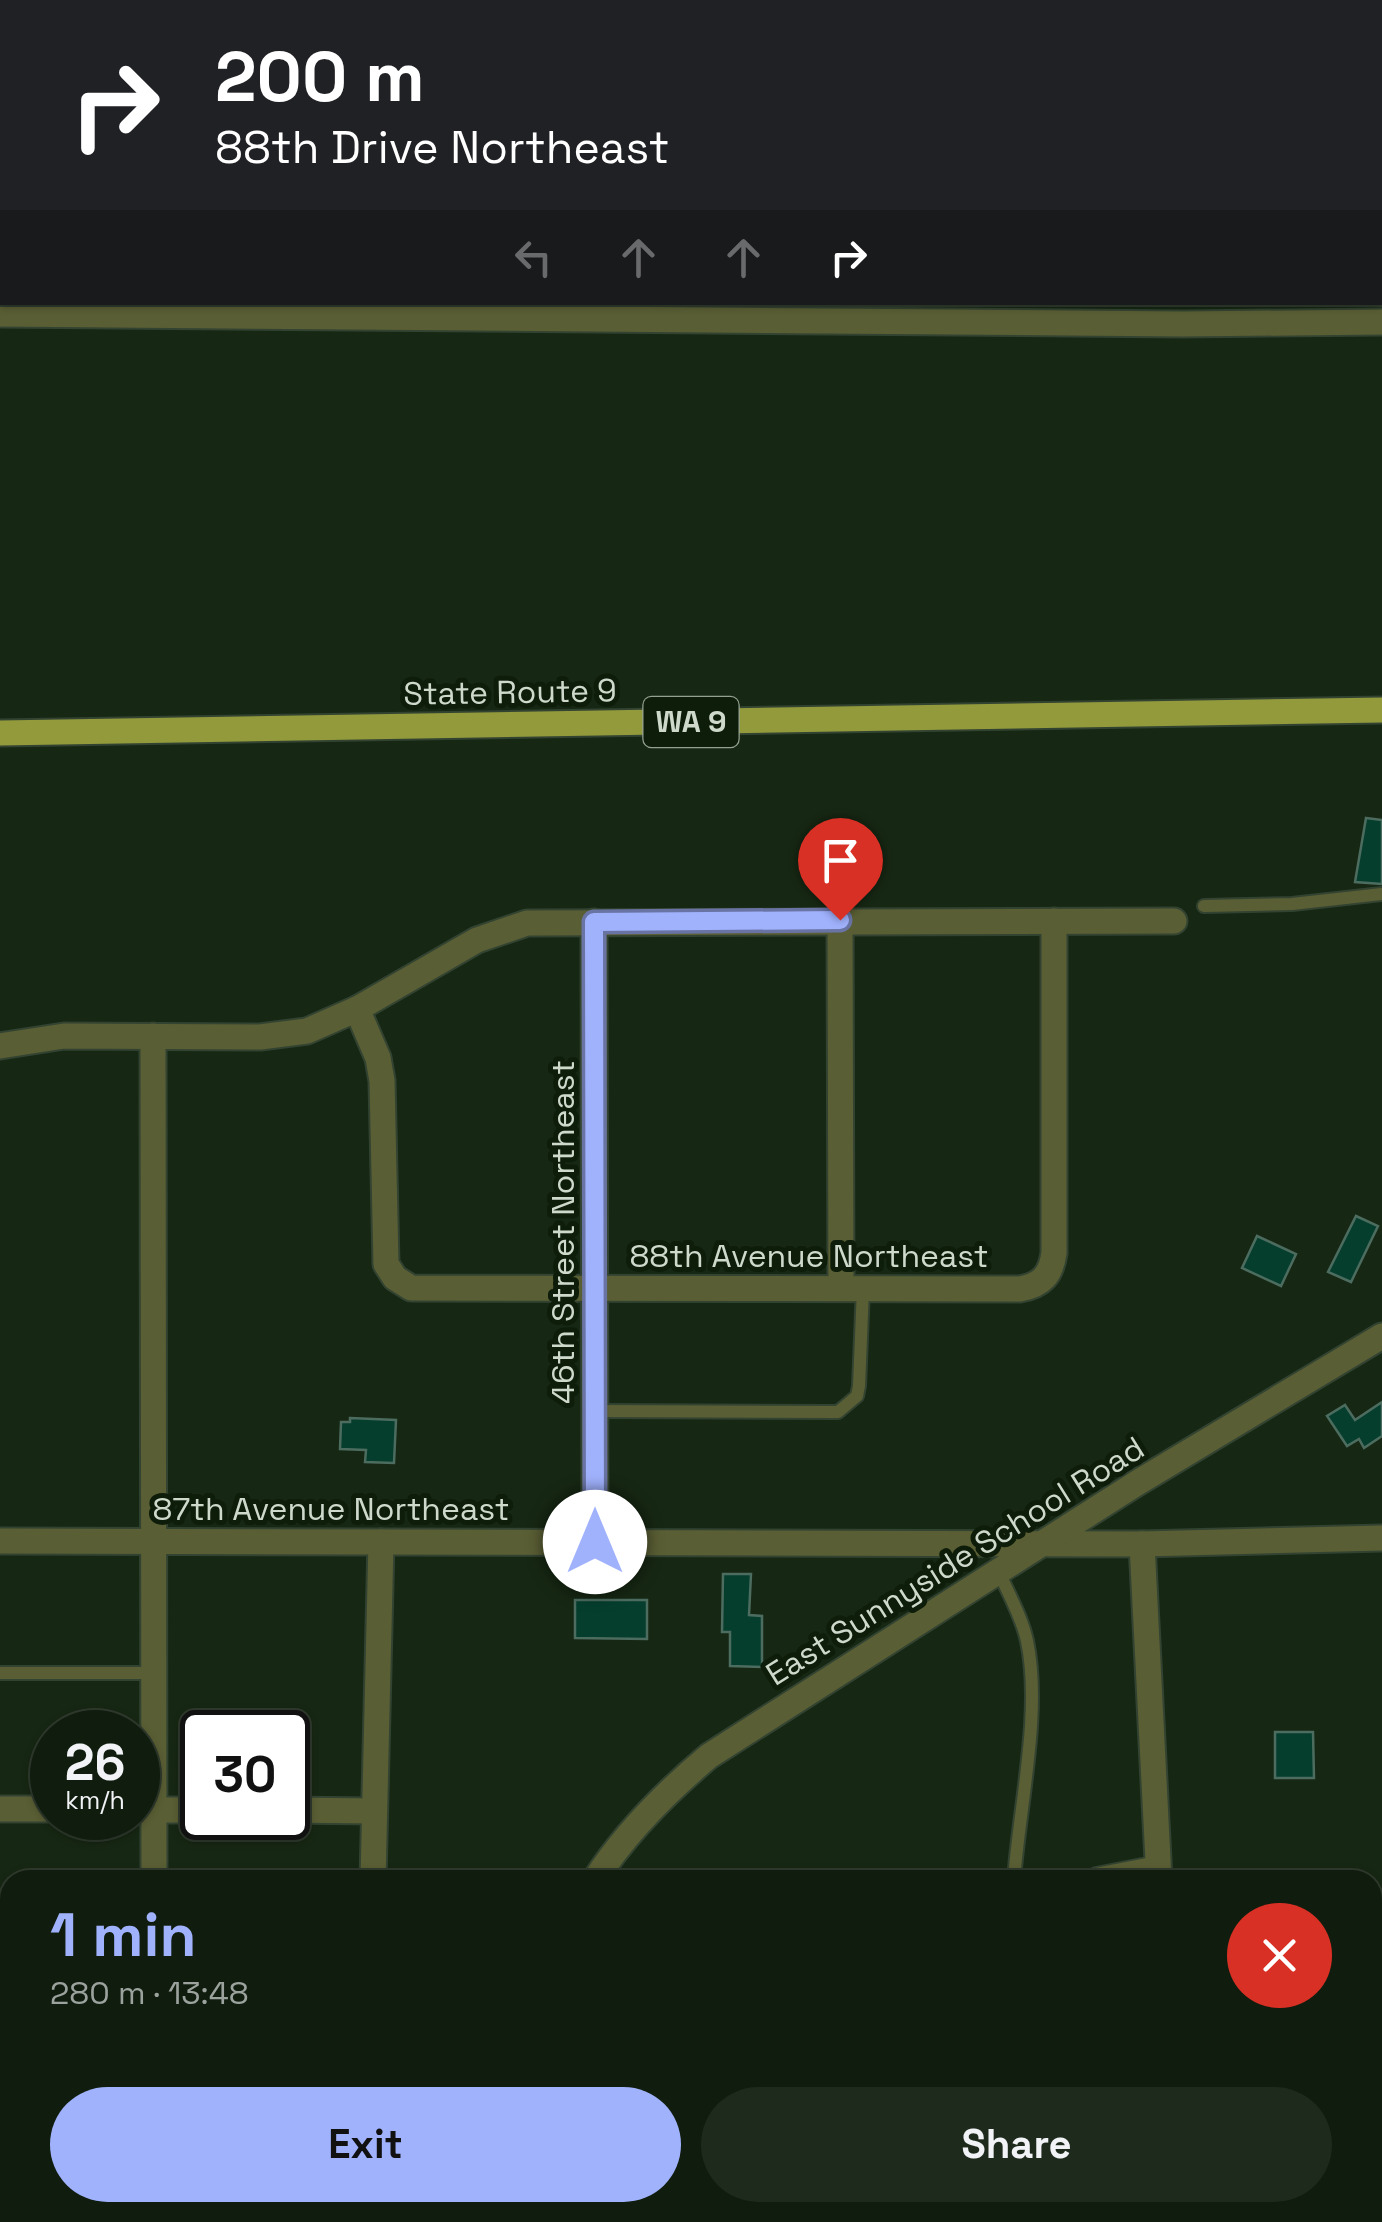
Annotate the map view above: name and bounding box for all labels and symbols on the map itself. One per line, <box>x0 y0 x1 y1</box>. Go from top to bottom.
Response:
street label: State Route 9 <box>403 670 617 714</box>
road number: WA 9 <box>644 697 738 747</box>
pin <box>798 818 883 921</box>
street label: 46th Street Northeast <box>543 1060 583 1404</box>
street label: 88th Avenue Northeast <box>629 1236 989 1276</box>
street label: East Sunnyside School Road <box>758 1428 1152 1694</box>
street label: 87th Avenue Northeast <box>153 1489 509 1529</box>
position arrow <box>543 1490 647 1594</box>
speed limit sign: 30 <box>180 1710 310 1840</box>

